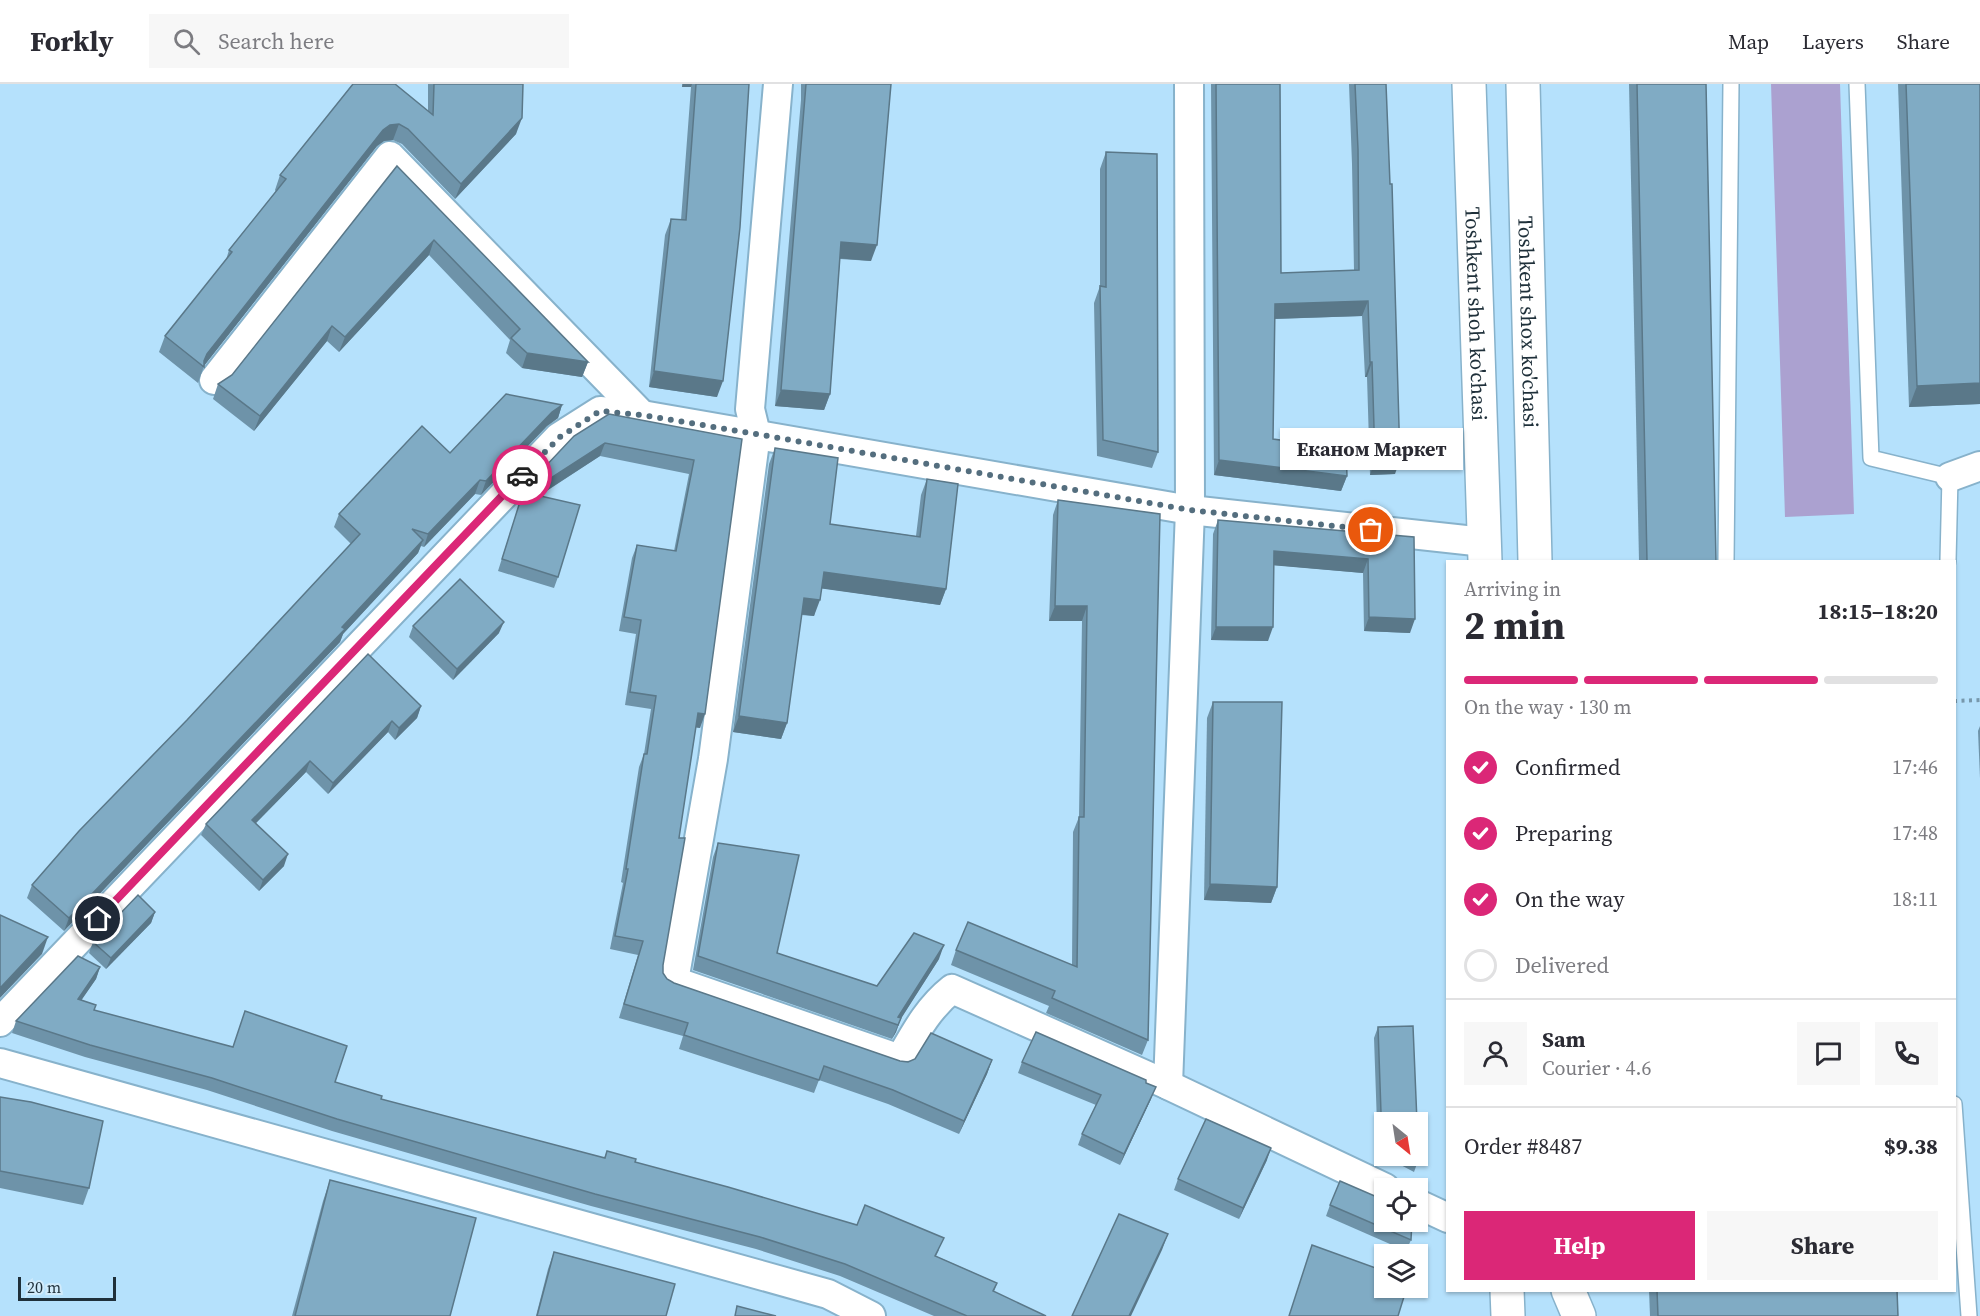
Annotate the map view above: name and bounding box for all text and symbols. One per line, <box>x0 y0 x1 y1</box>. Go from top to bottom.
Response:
search box <box>149 14 569 68</box>
text: Forkly <box>30 22 113 60</box>
icon: search <box>170 25 203 58</box>
text: Search here <box>218 26 334 56</box>
text: Map <box>1728 27 1769 56</box>
text: Layers <box>1802 27 1864 56</box>
text: Share <box>1897 27 1950 56</box>
street label: Toshkent shoh ko'chasi <box>1459 206 1495 421</box>
street label: Toshkent shox ko'chasi <box>1512 215 1546 429</box>
callout: Еканом Маркет <box>1280 428 1462 470</box>
text: Еканом Маркет <box>1296 435 1447 463</box>
courier <box>492 445 552 505</box>
icon: car <box>506 459 539 492</box>
pin <box>1345 504 1396 555</box>
icon: bag <box>1354 513 1387 546</box>
text: Arriving in <box>1464 575 1561 603</box>
text: 18:15–18:20 <box>1818 596 1938 626</box>
text: 2 min <box>1464 599 1565 652</box>
text: On the way · 130 m <box>1464 693 1631 721</box>
icon: check <box>1464 751 1497 784</box>
text: Confirmed <box>1515 752 1620 782</box>
text: 17:46 <box>1892 753 1938 781</box>
icon: check <box>1464 817 1497 850</box>
text: Preparing <box>1515 818 1612 848</box>
text: 17:48 <box>1892 819 1938 847</box>
icon: check <box>1464 883 1497 916</box>
text: On the way <box>1515 884 1624 914</box>
text: 18:11 <box>1892 885 1938 913</box>
pin <box>72 893 123 944</box>
icon: home <box>81 902 114 935</box>
text: Delivered <box>1515 950 1609 980</box>
button: person <box>1464 1022 1527 1085</box>
button: chat <box>1797 1022 1860 1085</box>
button: phone <box>1875 1022 1938 1085</box>
text: Sam <box>1542 1024 1586 1054</box>
text: Courier · 4.6 <box>1542 1054 1651 1082</box>
north arrow <box>1374 1112 1428 1166</box>
map controls <box>1374 1112 1428 1298</box>
text: Order #8487 <box>1464 1131 1582 1161</box>
text: $9.38 <box>1884 1131 1938 1161</box>
button: locate <box>1374 1178 1428 1232</box>
button: Help <box>1464 1211 1695 1280</box>
button: Share <box>1707 1211 1938 1280</box>
button: layers <box>1374 1244 1428 1298</box>
scale bar <box>18 1274 116 1302</box>
text: 20 m <box>27 1276 61 1298</box>

